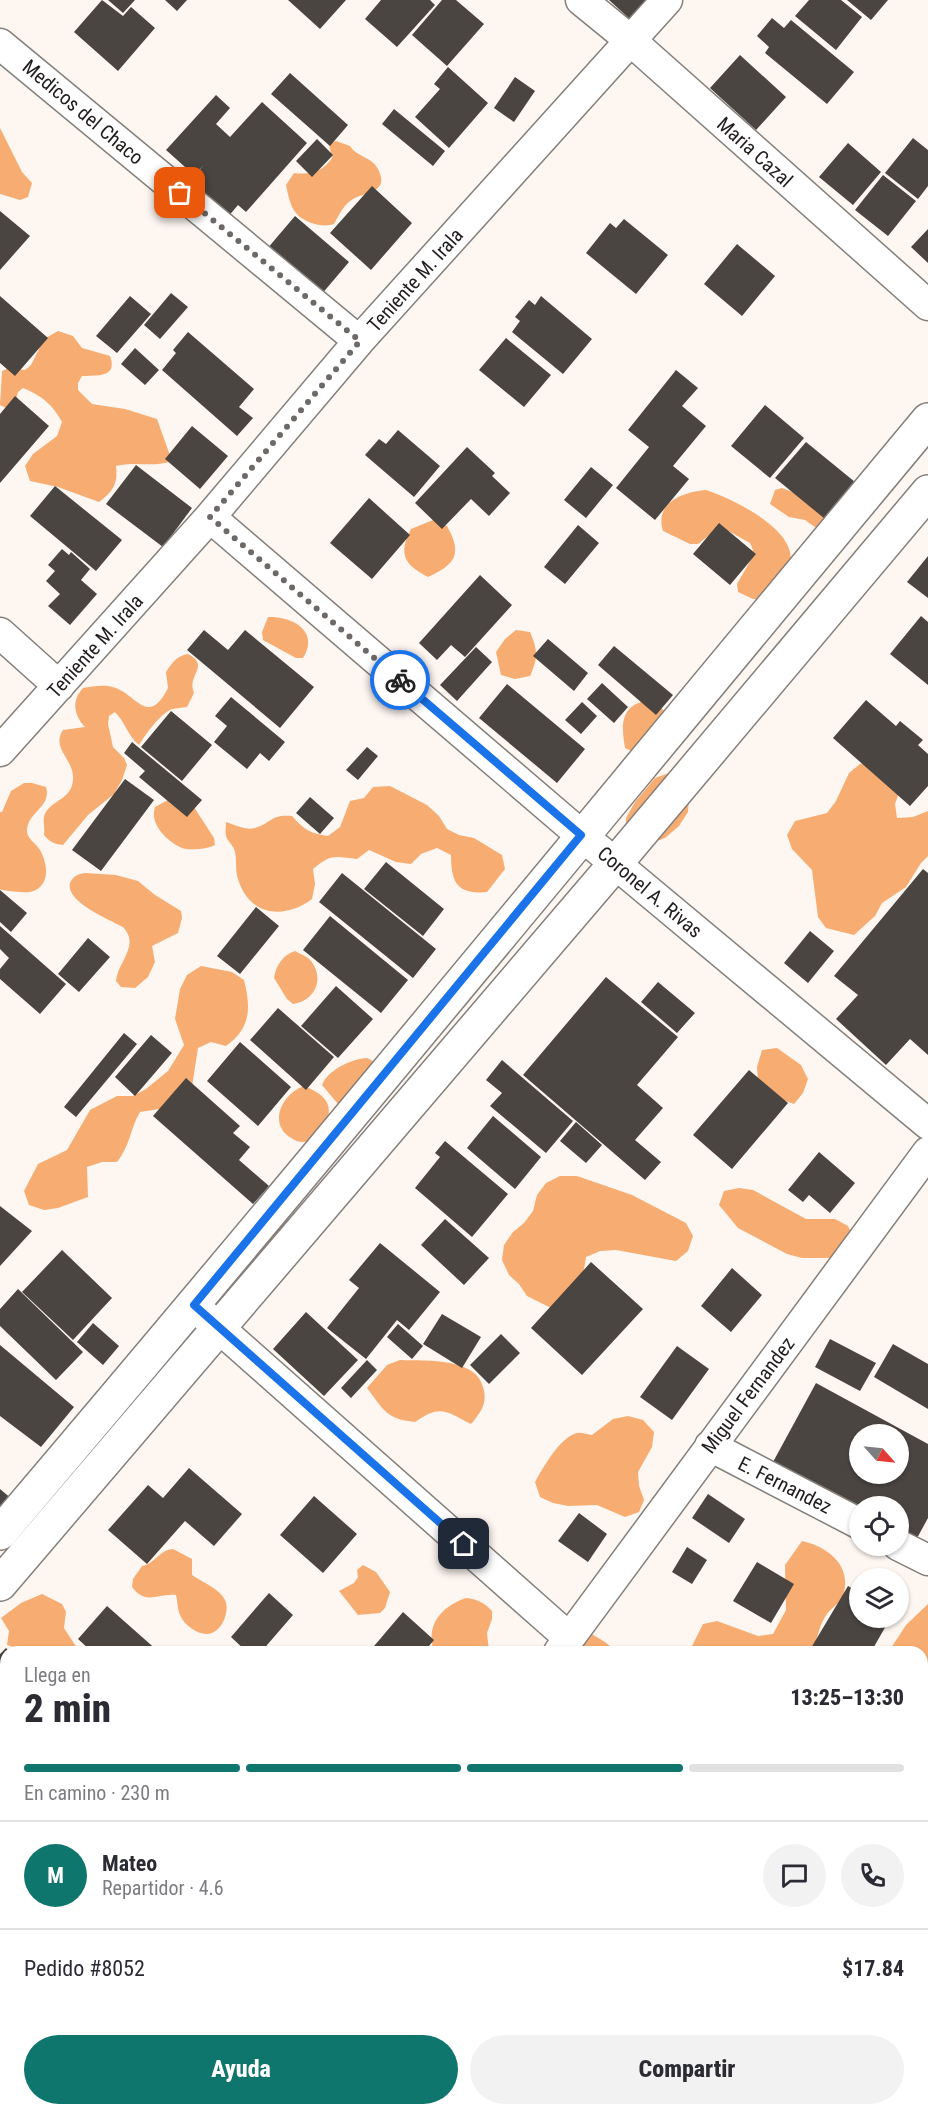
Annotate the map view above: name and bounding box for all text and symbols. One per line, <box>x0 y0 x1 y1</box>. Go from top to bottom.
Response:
street label: Medicos del Chaco <box>18 54 148 170</box>
street label: Maria Cazal <box>712 112 798 192</box>
pin <box>154 167 205 218</box>
icon: bag <box>163 176 196 209</box>
street label: Teniente M. Irala <box>362 223 468 337</box>
street label: Teniente M. Irala <box>42 589 148 703</box>
courier <box>370 650 430 710</box>
icon: bike <box>384 664 417 697</box>
street label: Coronel A. Rivas <box>593 841 707 943</box>
street label: Miguel Fernandez <box>696 1332 800 1458</box>
north arrow <box>849 1424 909 1484</box>
map controls <box>849 1424 909 1628</box>
street label: E. Fernandez <box>734 1451 836 1519</box>
button: locate <box>849 1496 909 1556</box>
pin <box>438 1518 489 1569</box>
icon: home <box>447 1527 480 1560</box>
button: layers <box>849 1568 909 1628</box>
text: Llega en <box>24 1663 91 1687</box>
text: 13:25–13:30 <box>790 1685 904 1710</box>
text: 2 min <box>24 1686 111 1732</box>
text: En camino · 230 m <box>24 1781 170 1805</box>
button: chat <box>763 1844 826 1907</box>
button: phone <box>841 1844 904 1907</box>
text: Mateo <box>102 1851 157 1876</box>
text: M <box>47 1863 64 1888</box>
text: Repartidor · 4.6 <box>102 1876 224 1900</box>
text: Pedido #8052 <box>24 1956 145 1981</box>
text: $17.84 <box>842 1956 904 1981</box>
button: Ayuda <box>24 2035 458 2104</box>
button: Compartir <box>470 2035 904 2104</box>

